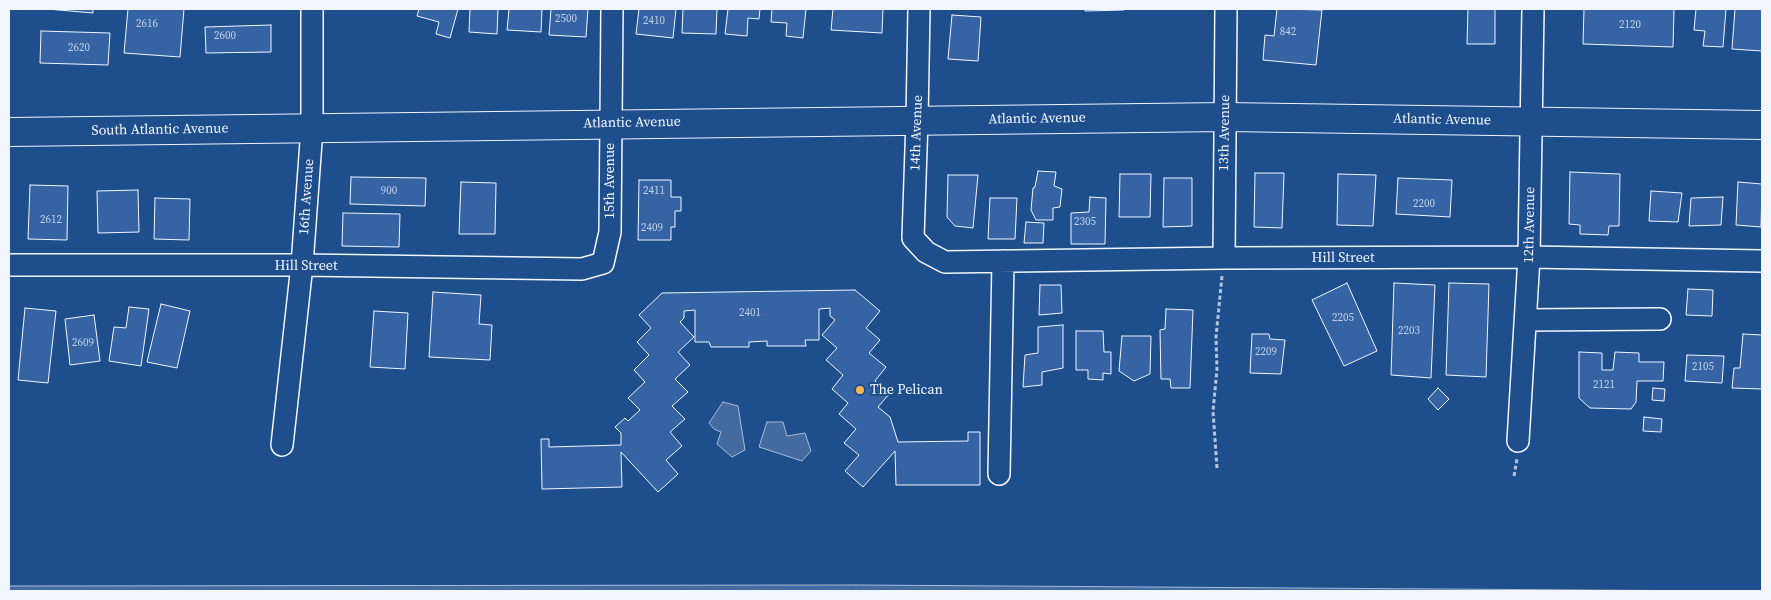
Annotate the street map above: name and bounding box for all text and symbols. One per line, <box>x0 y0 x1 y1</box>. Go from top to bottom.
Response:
house number: 2500 <box>555 12 577 26</box>
house number: 2410 <box>643 14 665 28</box>
house number: 2616 <box>136 17 158 31</box>
house number: 2120 <box>1619 18 1641 32</box>
house number: 842 <box>1280 25 1296 39</box>
house number: 2600 <box>214 29 236 43</box>
house number: 2620 <box>68 41 90 55</box>
street label: 14th Avenue <box>907 95 927 171</box>
street label: 13th Avenue <box>1216 95 1234 171</box>
street label: Atlantic Avenue <box>988 110 1086 128</box>
street label: Atlantic Avenue <box>1393 111 1491 129</box>
street label: Atlantic Avenue <box>583 114 681 132</box>
street label: South Atlantic Avenue <box>91 120 229 140</box>
street label: 15th Avenue <box>602 143 618 219</box>
street label: 16th Avenue <box>296 158 318 236</box>
house number: 900 <box>381 184 397 198</box>
house number: 2411 <box>643 184 665 198</box>
street label: 12th Avenue <box>1521 187 1539 263</box>
house number: 2200 <box>1413 197 1435 211</box>
house number: 2612 <box>40 213 62 227</box>
house number: 2305 <box>1074 215 1096 229</box>
house number: 2409 <box>641 221 663 235</box>
street label: Hill Street <box>1312 250 1374 266</box>
street label: Hill Street <box>275 258 337 274</box>
house number: 2401 <box>739 306 761 320</box>
house number: 2205 <box>1332 311 1354 325</box>
house number: 2203 <box>1398 324 1420 338</box>
house number: 2609 <box>72 336 94 350</box>
house number: 2209 <box>1255 345 1277 359</box>
house number: 2105 <box>1692 360 1714 374</box>
house number: 2121 <box>1593 378 1615 392</box>
place label: The Pelican <box>870 382 943 398</box>
marker: The Pelican <box>854 384 866 396</box>

